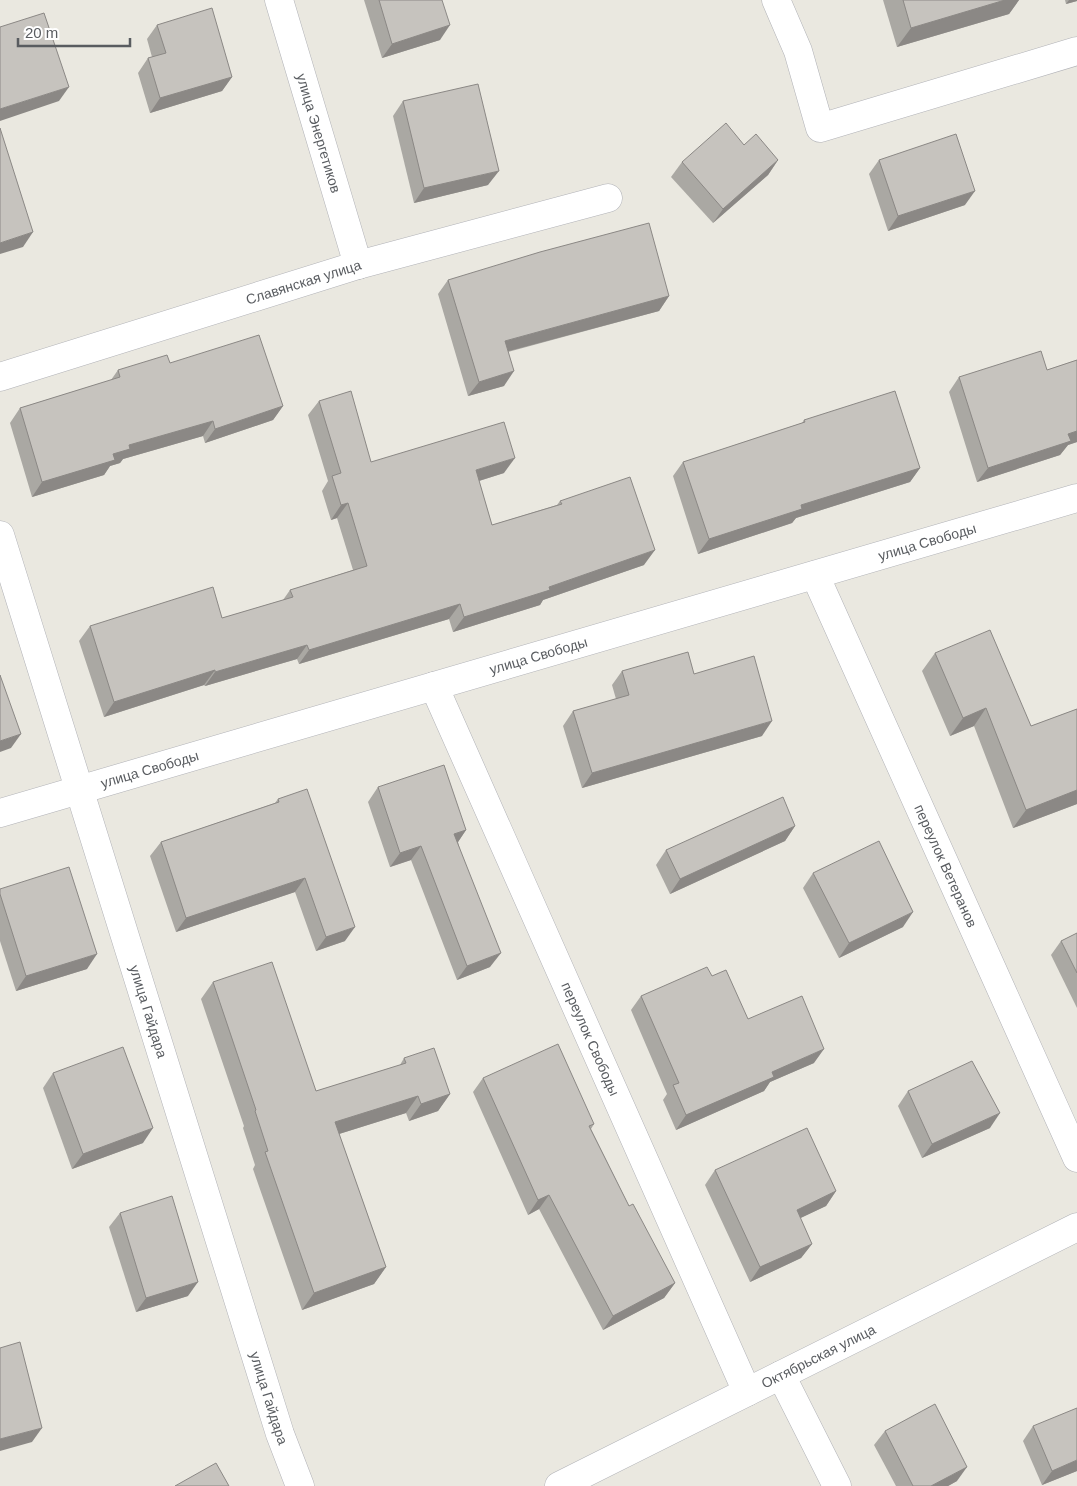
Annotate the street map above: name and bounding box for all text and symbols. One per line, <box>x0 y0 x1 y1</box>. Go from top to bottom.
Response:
scale bar <box>18 15 130 47</box>
text: 20 m <box>25 24 58 41</box>
street label: улица Энергетиков <box>293 72 344 195</box>
street label: Славянская улица <box>244 256 363 308</box>
street label: улица Свободы <box>876 520 978 564</box>
street label: улица Свободы <box>488 634 589 677</box>
street label: улица Свободы <box>99 747 201 791</box>
street label: переулок Ветеранов <box>911 802 980 930</box>
street label: улица Гайдара <box>126 963 170 1060</box>
street label: переулок Свободы <box>558 980 623 1098</box>
street label: Октябрьская улица <box>759 1321 878 1392</box>
street label: улица Гайдара <box>247 1350 291 1447</box>

